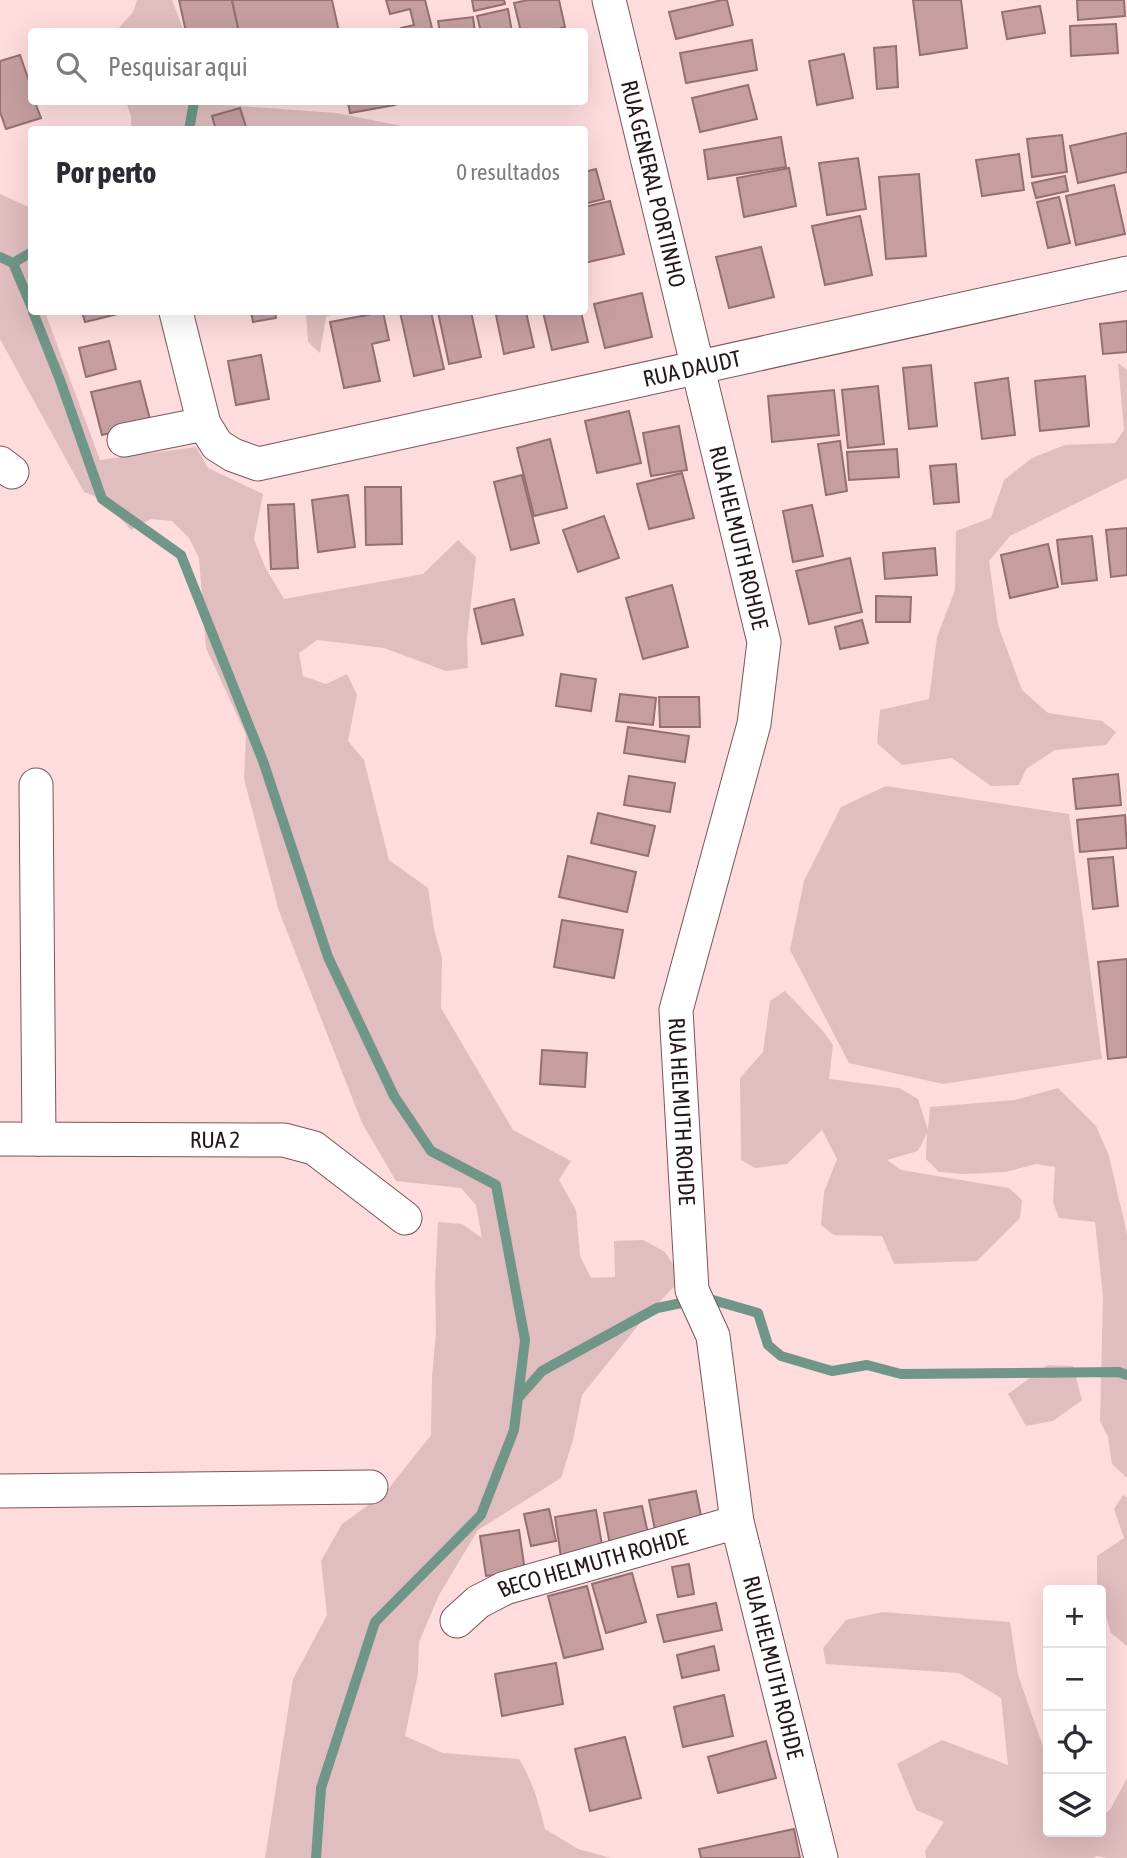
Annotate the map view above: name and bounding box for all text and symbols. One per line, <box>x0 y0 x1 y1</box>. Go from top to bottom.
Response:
search box <box>28 28 588 105</box>
icon: search <box>52 48 90 86</box>
text: Pesquisar aqui <box>108 52 248 82</box>
street label: RUA GENERAL PORTINHO <box>616 77 691 290</box>
text: Por perto <box>56 155 156 189</box>
text: 0 resultados <box>456 159 560 185</box>
street label: RUA DAUDT <box>641 345 744 392</box>
street label: RUA HELMUTH ROHDE <box>704 443 774 632</box>
street label: RUA HELMUTH ROHDE <box>663 1017 700 1206</box>
street label: RUA 2 <box>190 1127 240 1153</box>
street label: BECO HELMUTH ROHDE <box>493 1524 691 1603</box>
street label: RUA HELMUTH ROHDE <box>738 1573 809 1762</box>
map controls <box>1043 1585 1106 1837</box>
button: + <box>1043 1585 1106 1648</box>
button: − <box>1043 1648 1106 1711</box>
button: locate <box>1043 1711 1106 1774</box>
button: layers <box>1043 1774 1106 1837</box>

